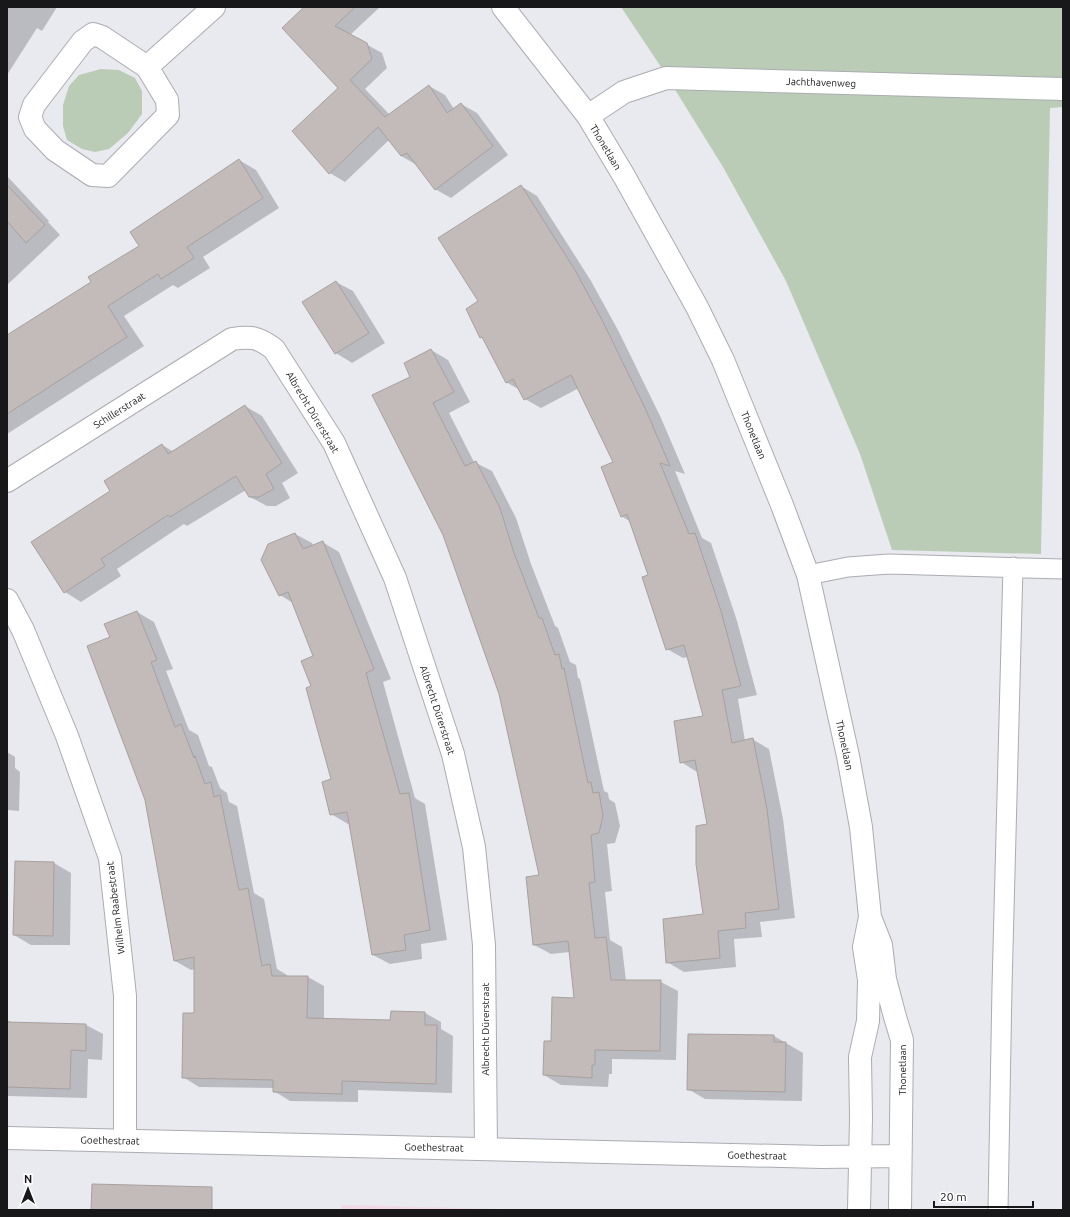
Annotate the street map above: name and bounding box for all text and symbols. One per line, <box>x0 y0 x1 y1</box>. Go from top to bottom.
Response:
street label: Jachthavenweg <box>786 76 856 89</box>
street label: Thonetlaan <box>588 123 623 172</box>
street label: Albrecht Dürerstraat <box>284 370 341 455</box>
street label: Schillerstraat <box>91 390 147 431</box>
street label: Thonetlaan <box>739 410 768 461</box>
street label: Albrecht Dürerstraat <box>418 664 457 756</box>
street label: Thonetlaan <box>834 719 855 771</box>
street label: Wilhelm Raabestraat <box>104 861 127 955</box>
street label: Albrecht Dürerstraat <box>480 982 491 1075</box>
street label: Thonetlaan <box>897 1045 908 1095</box>
street label: Goethestraat <box>80 1134 140 1147</box>
street label: Goethestraat <box>404 1141 464 1154</box>
street label: Goethestraat <box>727 1149 787 1162</box>
north arrow <box>8 1169 48 1209</box>
text: N <box>24 1173 32 1185</box>
scale bar <box>934 1183 1033 1209</box>
text: 20 m <box>940 1190 967 1203</box>

